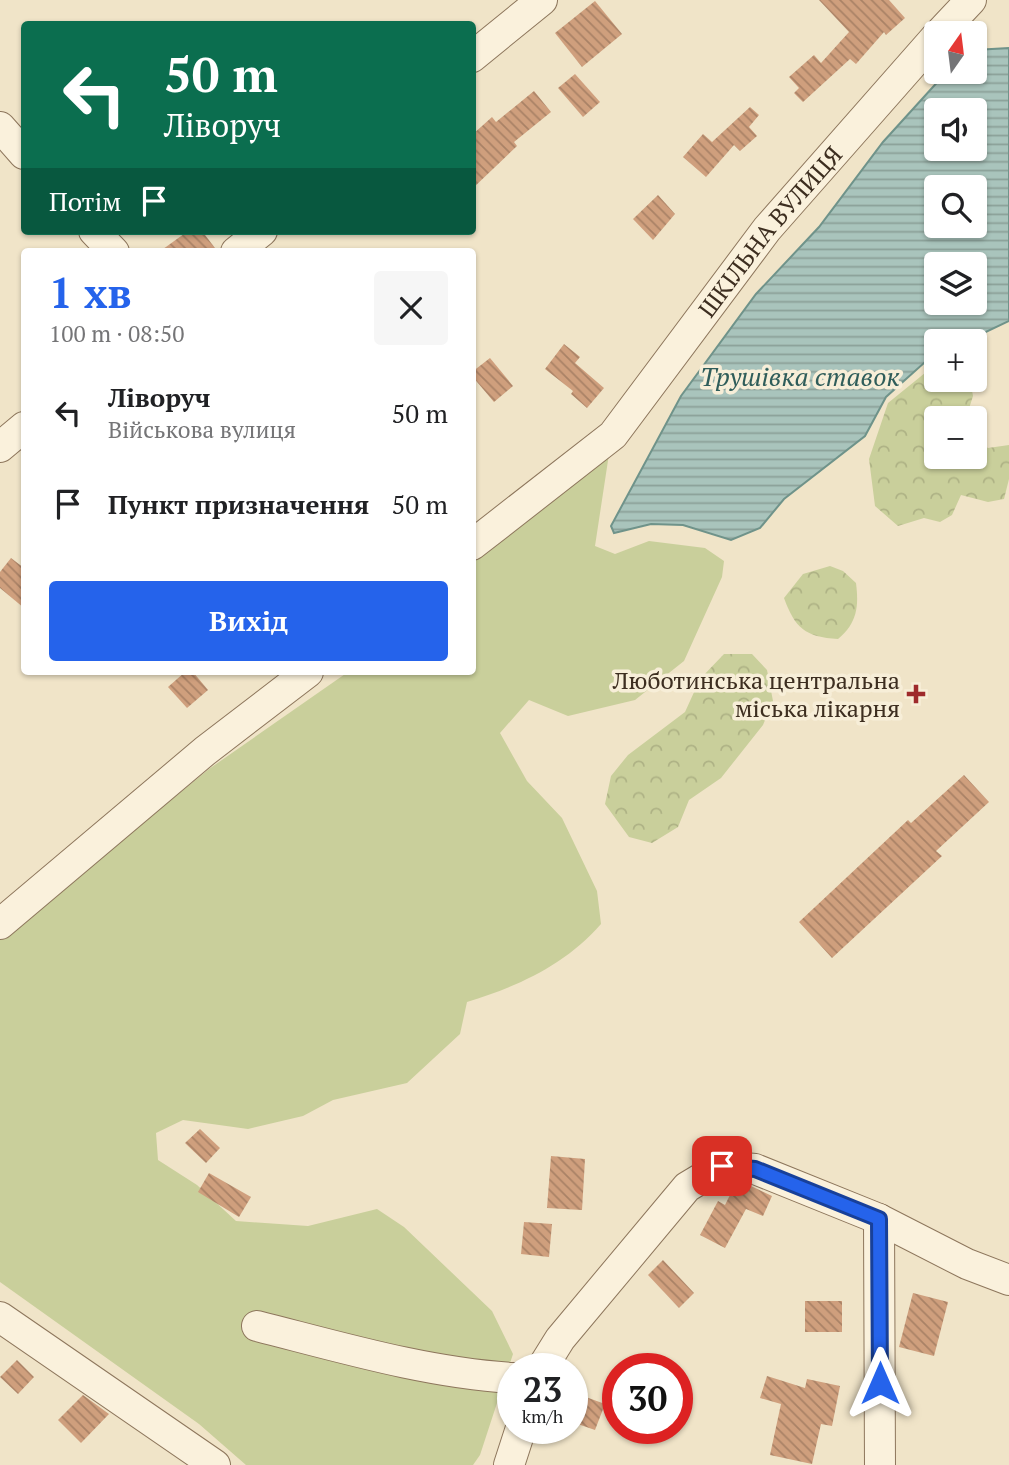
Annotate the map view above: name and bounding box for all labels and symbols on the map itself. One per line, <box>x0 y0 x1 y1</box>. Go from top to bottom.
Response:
north arrow <box>924 21 987 84</box>
street label: ШКІЛЬНА ВУЛИЦЯ <box>691 139 849 323</box>
water label: Трушівка ставок <box>700 359 900 393</box>
place label: Люботинська центральна міська лікарня <box>612 664 900 724</box>
marker: Люботинська центральна міська лікарня <box>906 684 926 704</box>
pin <box>692 1136 752 1196</box>
position arrow <box>843 1346 917 1420</box>
speed limit sign: 30 <box>602 1353 693 1444</box>

